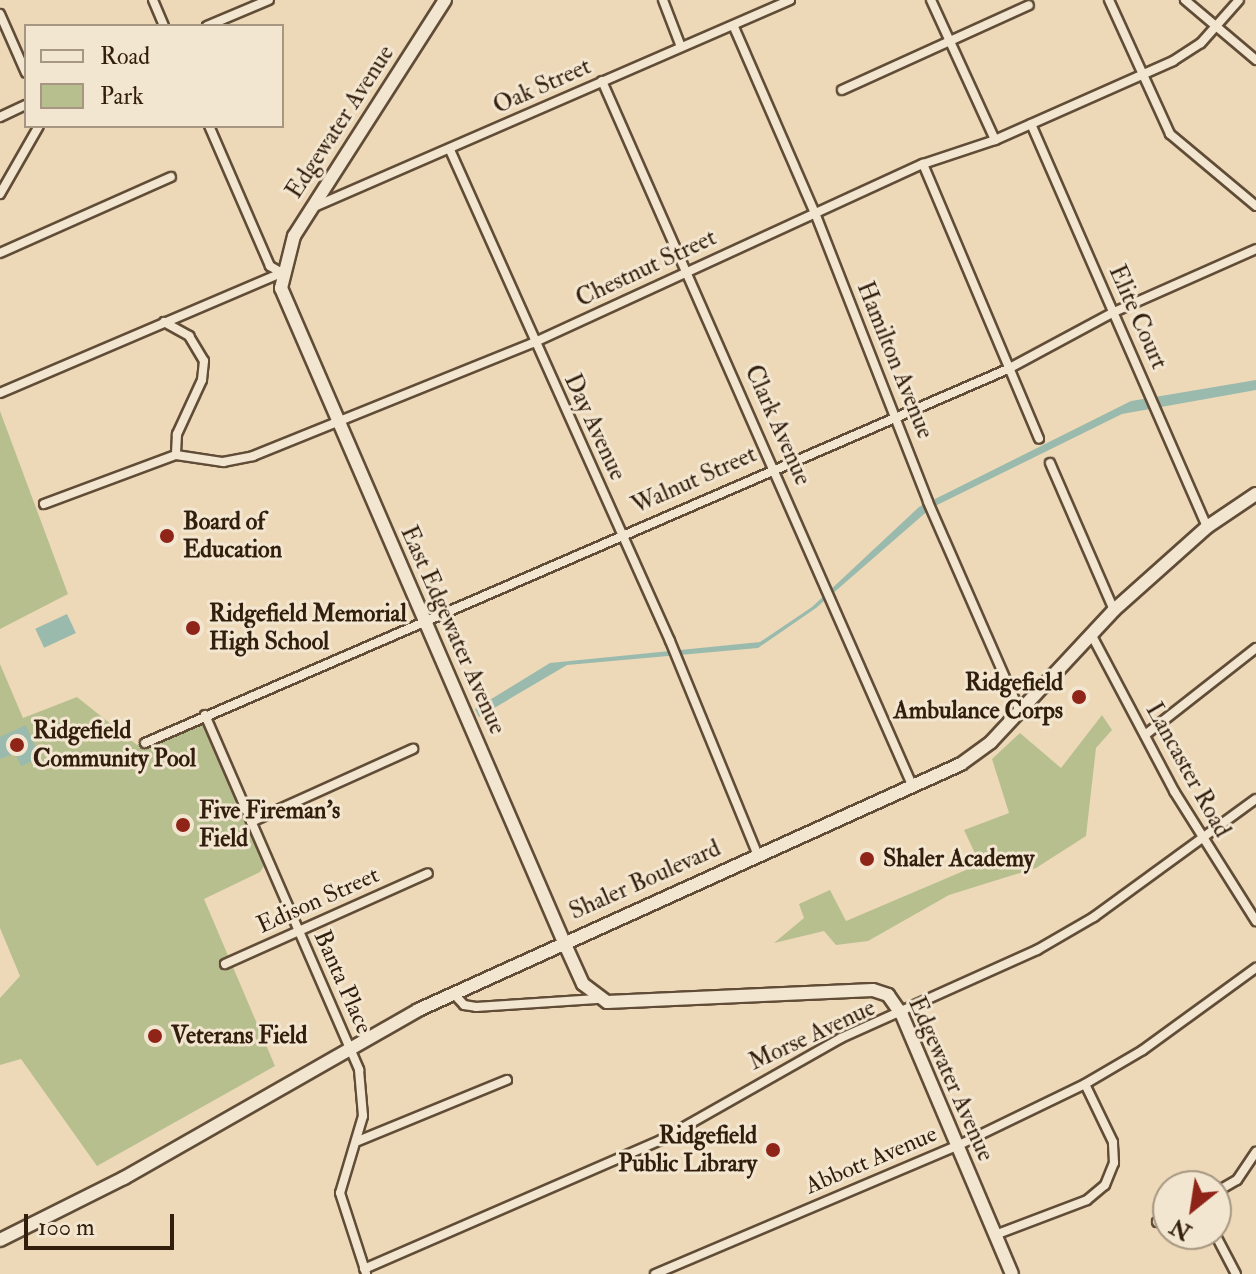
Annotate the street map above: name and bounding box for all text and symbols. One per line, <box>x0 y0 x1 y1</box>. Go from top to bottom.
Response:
legend <box>24 24 284 128</box>
street label: Edgewater Avenue <box>280 40 400 204</box>
text: Road <box>100 41 150 72</box>
street label: Oak Street <box>489 52 595 120</box>
text: Park <box>100 81 144 112</box>
street label: Chestnut Street <box>571 223 721 313</box>
street label: Elite Court <box>1102 261 1174 373</box>
street label: Hamilton Avenue <box>850 277 940 443</box>
street label: Clark Avenue <box>739 360 817 490</box>
street label: Day Avenue <box>558 369 632 485</box>
street label: Walnut Street <box>627 440 761 520</box>
place label: Board of Education <box>183 508 282 564</box>
street label: East Edgewater Avenue <box>394 521 512 739</box>
marker: Board of Education <box>158 527 176 545</box>
place label: Ridgefield Memorial High School <box>209 600 407 656</box>
marker: Ridgefield Memorial High School <box>184 619 202 637</box>
place label: Ridgefield Ambulance Corps <box>894 669 1063 725</box>
marker: Ridgefield Ambulance Corps <box>1070 688 1088 706</box>
street label: Lancaster Road <box>1139 698 1237 842</box>
place label: Ridgefield Community Pool <box>33 717 196 773</box>
marker: Ridgefield Community Pool <box>8 736 26 754</box>
place label: Five Fireman's Field <box>199 797 340 853</box>
marker: Five Fireman's Field <box>174 816 192 834</box>
street label: Shaler Boulevard <box>565 834 725 926</box>
place label: Shaler Academy <box>883 845 1034 873</box>
marker: Shaler Academy <box>858 850 876 868</box>
street label: Edison Street <box>253 860 383 940</box>
street label: Banta Place <box>307 926 379 1038</box>
street label: Edgewater Avenue <box>902 992 1000 1166</box>
street label: Morse Avenue <box>744 993 880 1077</box>
place label: Veterans Field <box>171 1022 307 1050</box>
marker: Veterans Field <box>146 1027 164 1045</box>
street label: Abbott Avenue <box>801 1119 941 1201</box>
place label: Ridgefield Public Library <box>618 1122 757 1178</box>
marker: Ridgefield Public Library <box>764 1141 782 1159</box>
north arrow <box>1152 1170 1232 1250</box>
scale bar <box>28 1198 178 1248</box>
text: 100 m <box>38 1212 95 1243</box>
text: N <box>1165 1212 1197 1246</box>

